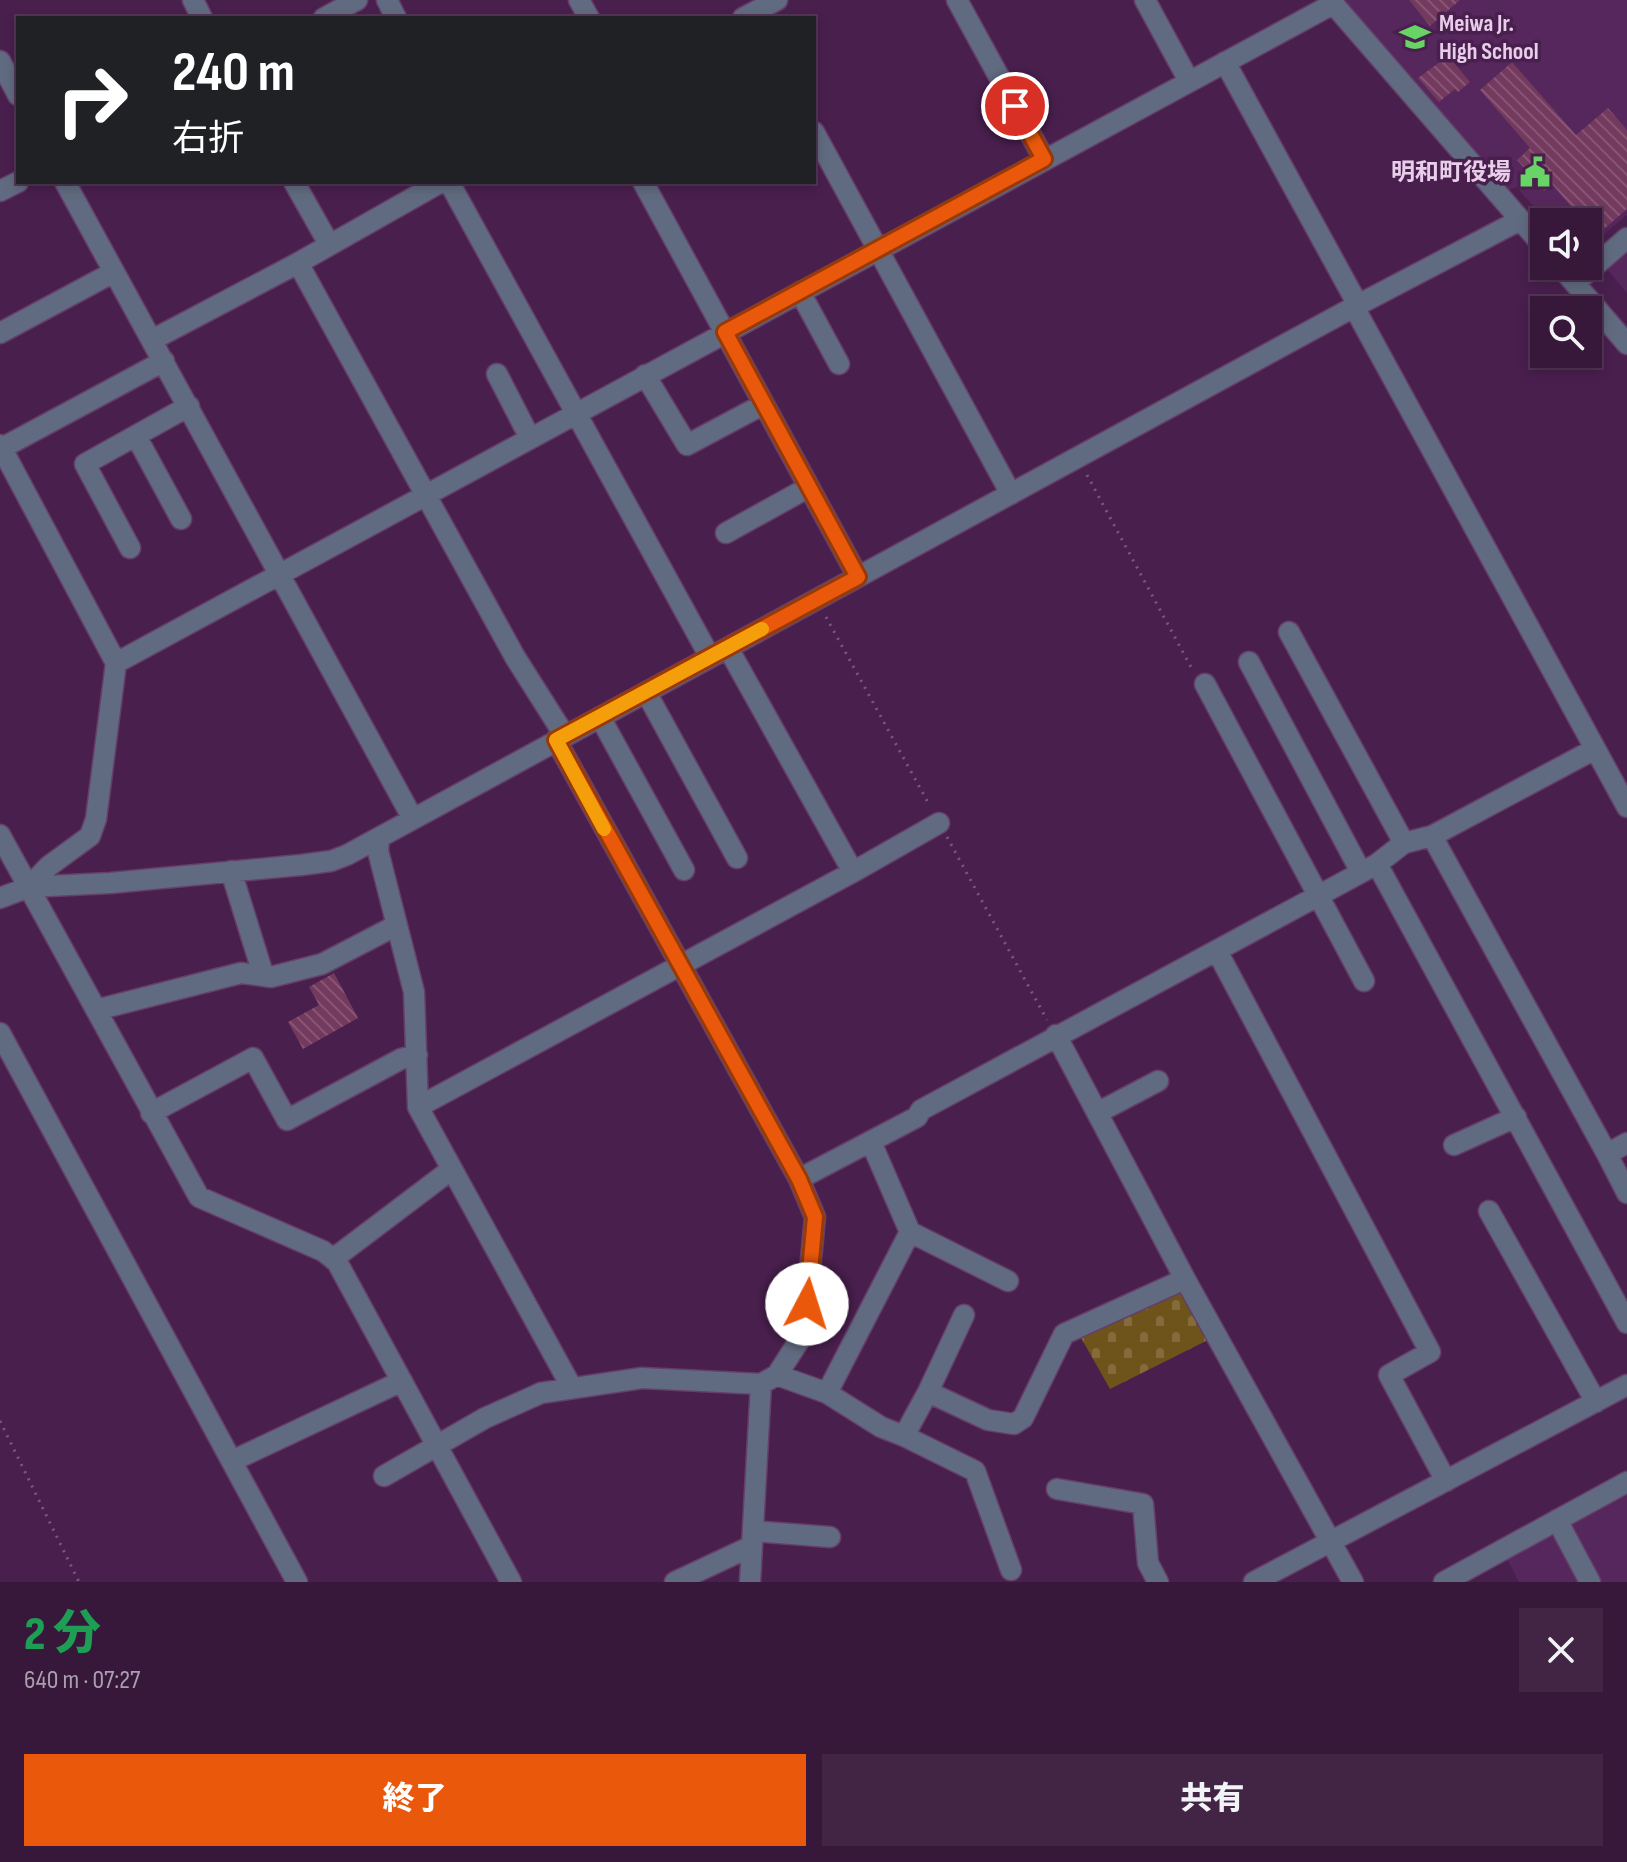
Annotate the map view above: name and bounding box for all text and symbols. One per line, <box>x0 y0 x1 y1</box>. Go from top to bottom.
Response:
place label: Meiwa Jr. High School <box>1439 9 1539 66</box>
school or university icon: Meiwa Jr. High School <box>1398 20 1432 54</box>
text: 240 m <box>172 40 295 107</box>
icon: right <box>40 48 144 152</box>
pin <box>981 72 1049 140</box>
icon: arrive <box>993 84 1037 128</box>
text: 右折 <box>172 118 244 161</box>
public building icon: 明和町役場 <box>1518 155 1552 189</box>
place label: 明和町役場 <box>1391 158 1511 187</box>
map controls <box>1530 208 1602 368</box>
button: sound <box>1530 208 1602 280</box>
button: search <box>1530 296 1602 368</box>
position arrow <box>765 1262 849 1346</box>
text: 2 分 <box>24 1606 101 1663</box>
button: close <box>1519 1608 1603 1692</box>
text: 640 m · 07:27 <box>24 1665 140 1696</box>
button: 終了 <box>24 1754 806 1846</box>
button: 共有 <box>822 1754 1603 1846</box>

